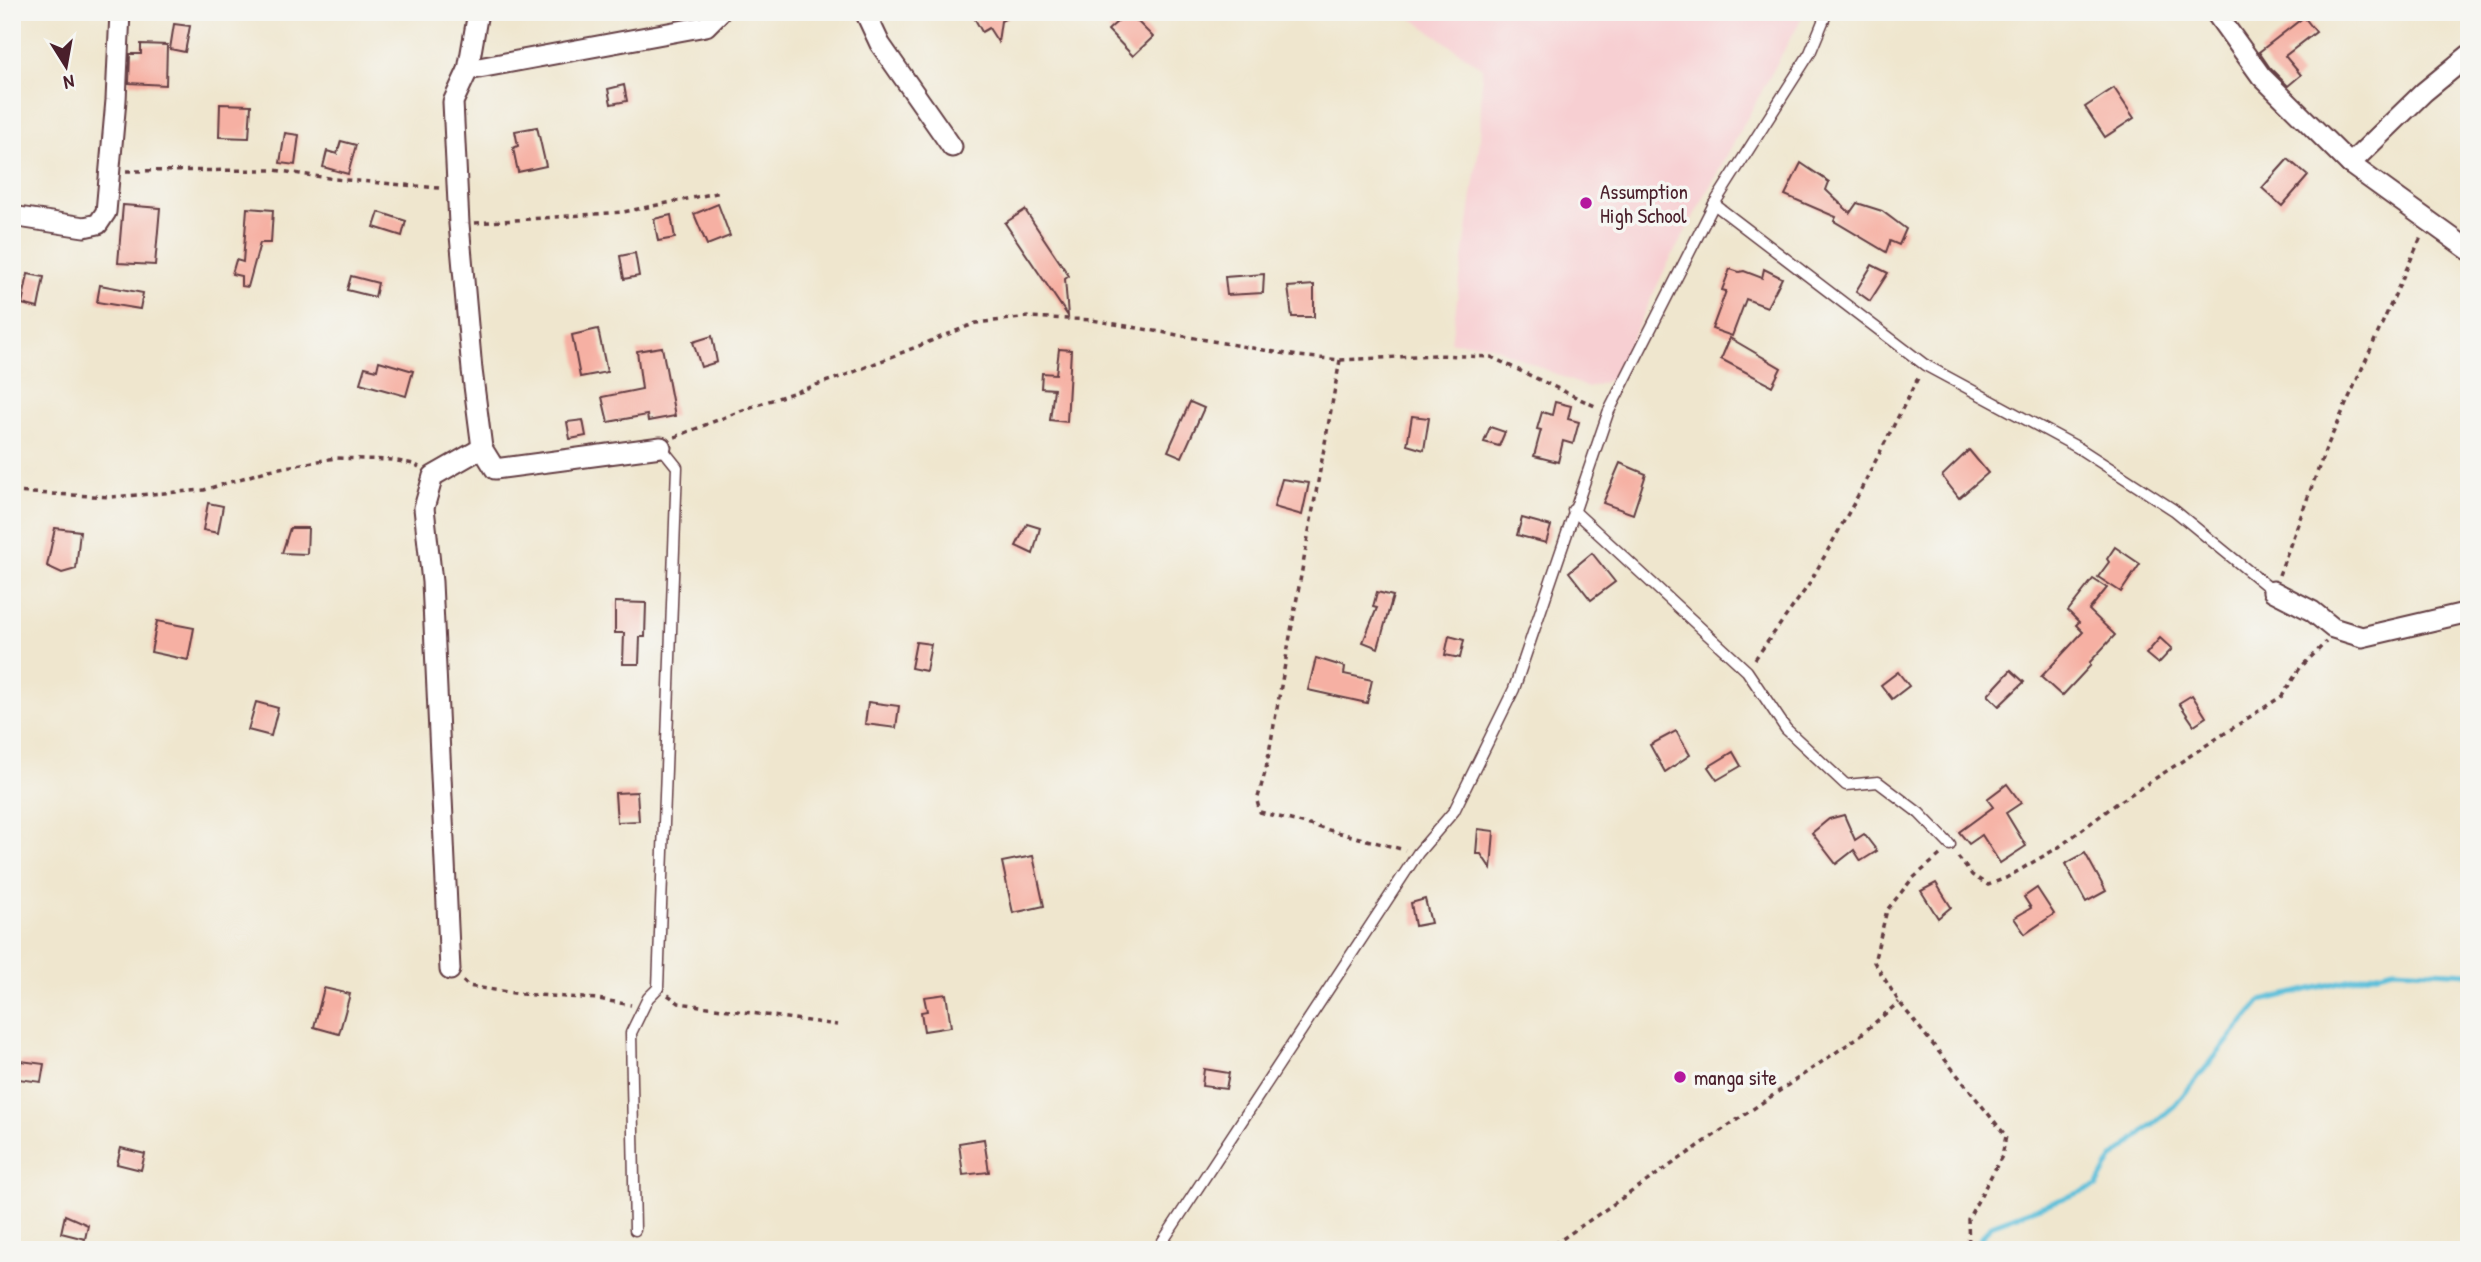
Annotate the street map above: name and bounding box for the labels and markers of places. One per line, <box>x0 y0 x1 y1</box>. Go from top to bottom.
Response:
place label: Assumption High School <box>1600 177 1688 230</box>
marker: Assumption High School <box>1578 195 1594 211</box>
place label: manga site <box>1694 1063 1777 1092</box>
marker: manga site <box>1672 1069 1688 1085</box>

